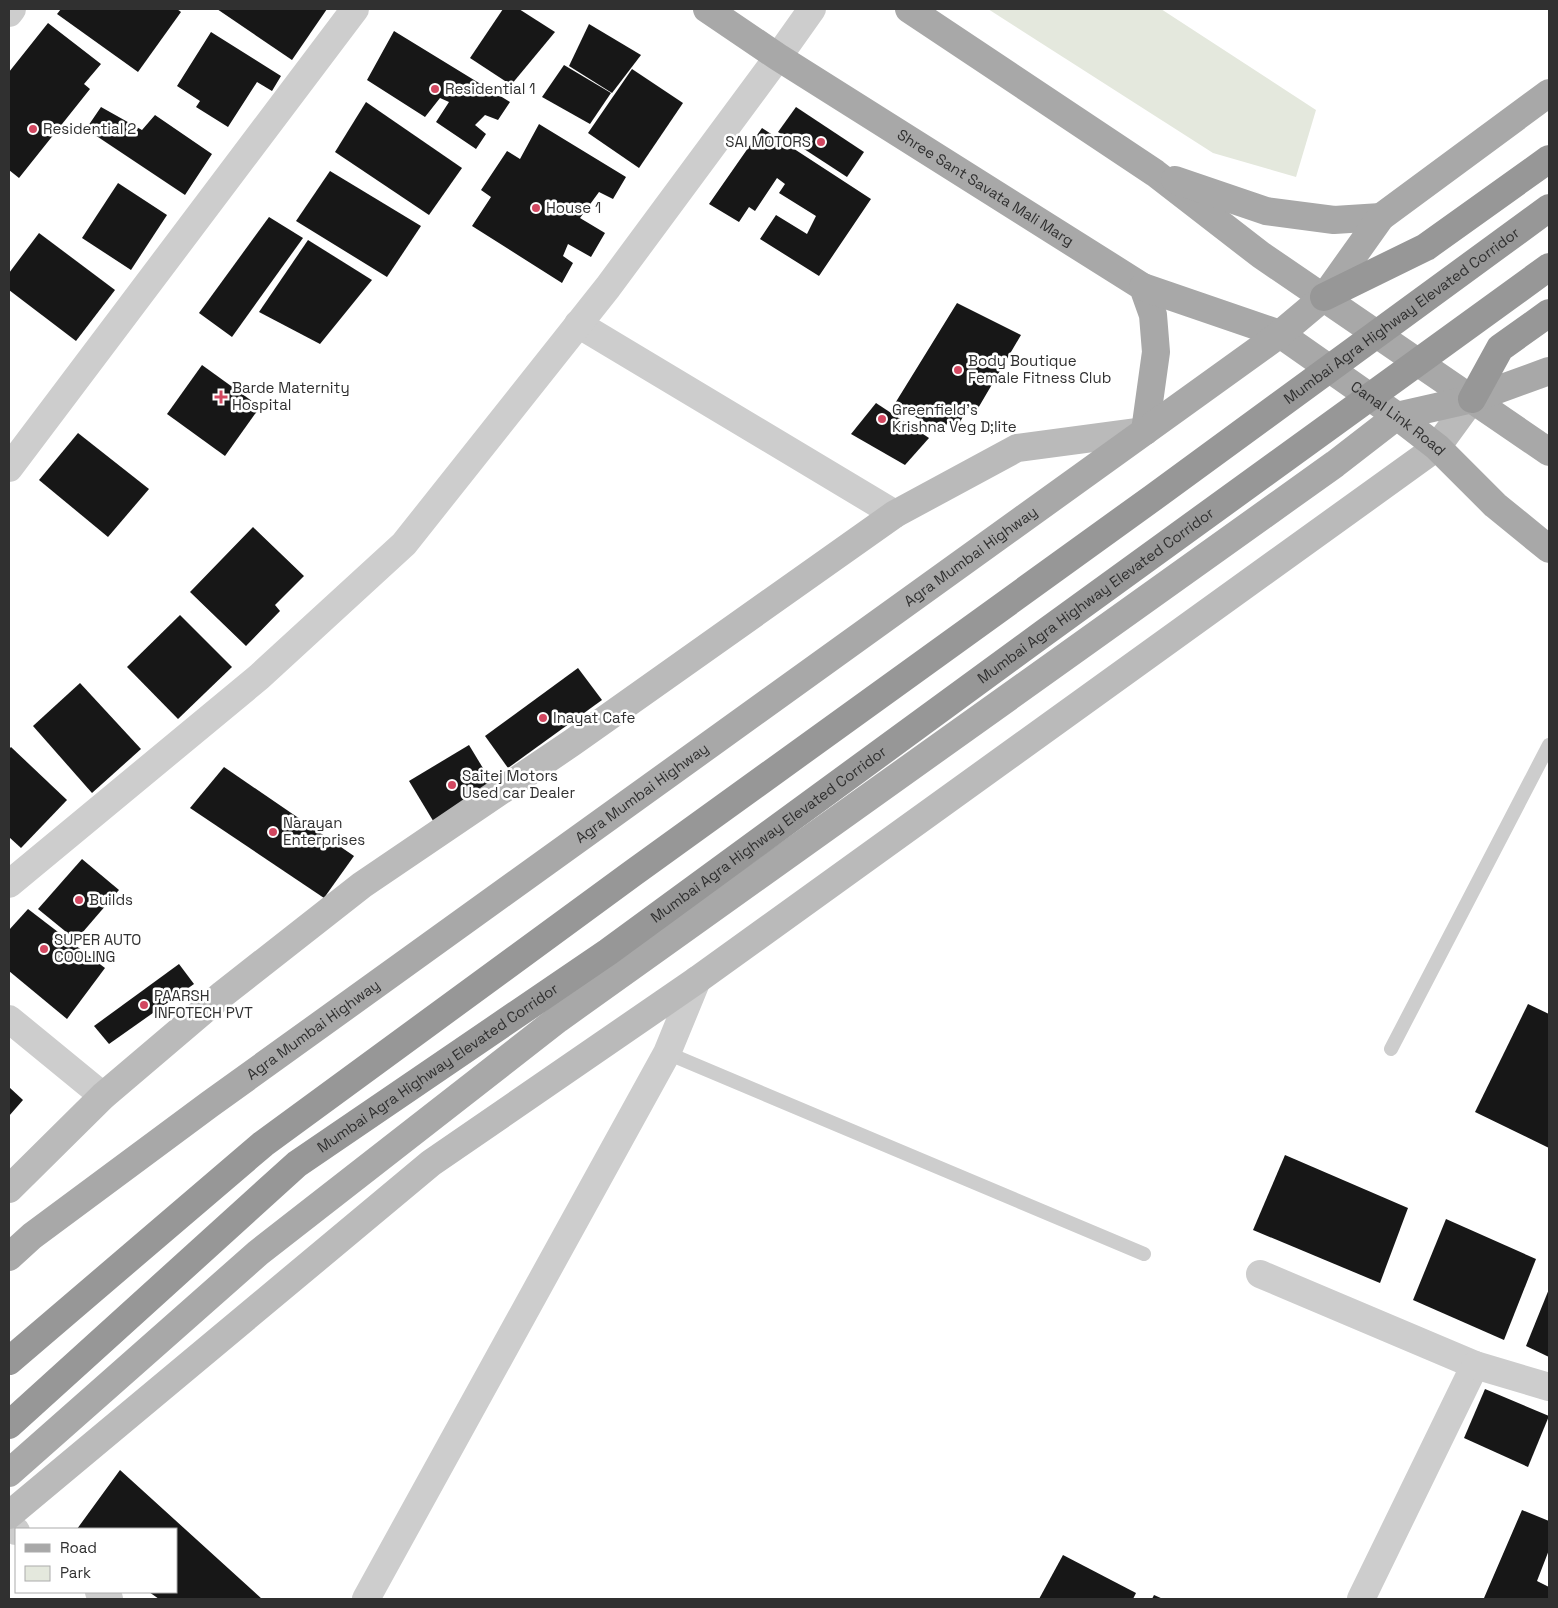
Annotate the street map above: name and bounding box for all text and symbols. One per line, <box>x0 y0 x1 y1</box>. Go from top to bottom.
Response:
place label: Residential 1 <box>445 79 535 98</box>
marker: Residential 1 <box>429 83 441 95</box>
place label: Residential 2 <box>43 119 136 138</box>
marker: Residential 2 <box>27 123 39 135</box>
street label: Shree Sant Savata Mali Marg <box>894 125 1078 250</box>
place label: SAI MOTORS <box>725 132 811 151</box>
marker: SAI MOTORS <box>815 136 827 148</box>
place label: House 1 <box>546 198 601 217</box>
marker: House 1 <box>530 202 542 214</box>
street label: Mumbai Agra Highway Elevated Corridor <box>1280 223 1523 408</box>
place label: Body Boutique Female Fitness Club <box>968 351 1111 387</box>
marker: Body Boutique Female Fitness Club <box>952 364 964 376</box>
street label: Canal Link Road <box>1347 377 1450 459</box>
place label: Barde Maternity Hospital <box>232 378 350 414</box>
marker: Barde Maternity Hospital <box>214 390 228 404</box>
place label: Greenfield's Krishna Veg D;lite <box>892 400 1017 436</box>
marker: Greenfield's Krishna Veg D;lite <box>876 413 888 425</box>
street label: Agra Mumbai Highway <box>900 502 1041 611</box>
street label: Mumbai Agra Highway Elevated Corridor <box>973 503 1218 688</box>
place label: Inayat Cafe <box>553 708 635 727</box>
marker: Inayat Cafe <box>537 712 549 724</box>
street label: Agra Mumbai Highway <box>571 738 712 847</box>
street label: Mumbai Agra Highway Elevated Corridor <box>647 741 890 927</box>
place label: Saitej Motors Used car Dealer <box>462 766 575 802</box>
marker: Saitej Motors Used car Dealer <box>446 779 458 791</box>
place label: Narayan Enterprises <box>283 813 365 849</box>
marker: Narayan Enterprises <box>267 826 279 838</box>
place label: Builds <box>89 890 133 909</box>
marker: Builds <box>73 894 85 906</box>
place label: SUPER AUTO COOLING <box>54 930 141 966</box>
marker: SUPER AUTO COOLING <box>38 943 50 955</box>
street label: Agra Mumbai Highway <box>243 975 383 1084</box>
street label: Mumbai Agra Highway Elevated Corridor <box>313 979 562 1157</box>
place label: PAARSH INFOTECH PVT <box>154 986 253 1022</box>
marker: PAARSH INFOTECH PVT <box>138 999 150 1011</box>
legend <box>15 1528 178 1593</box>
text: Road <box>60 1538 97 1557</box>
text: Park <box>60 1563 91 1582</box>

